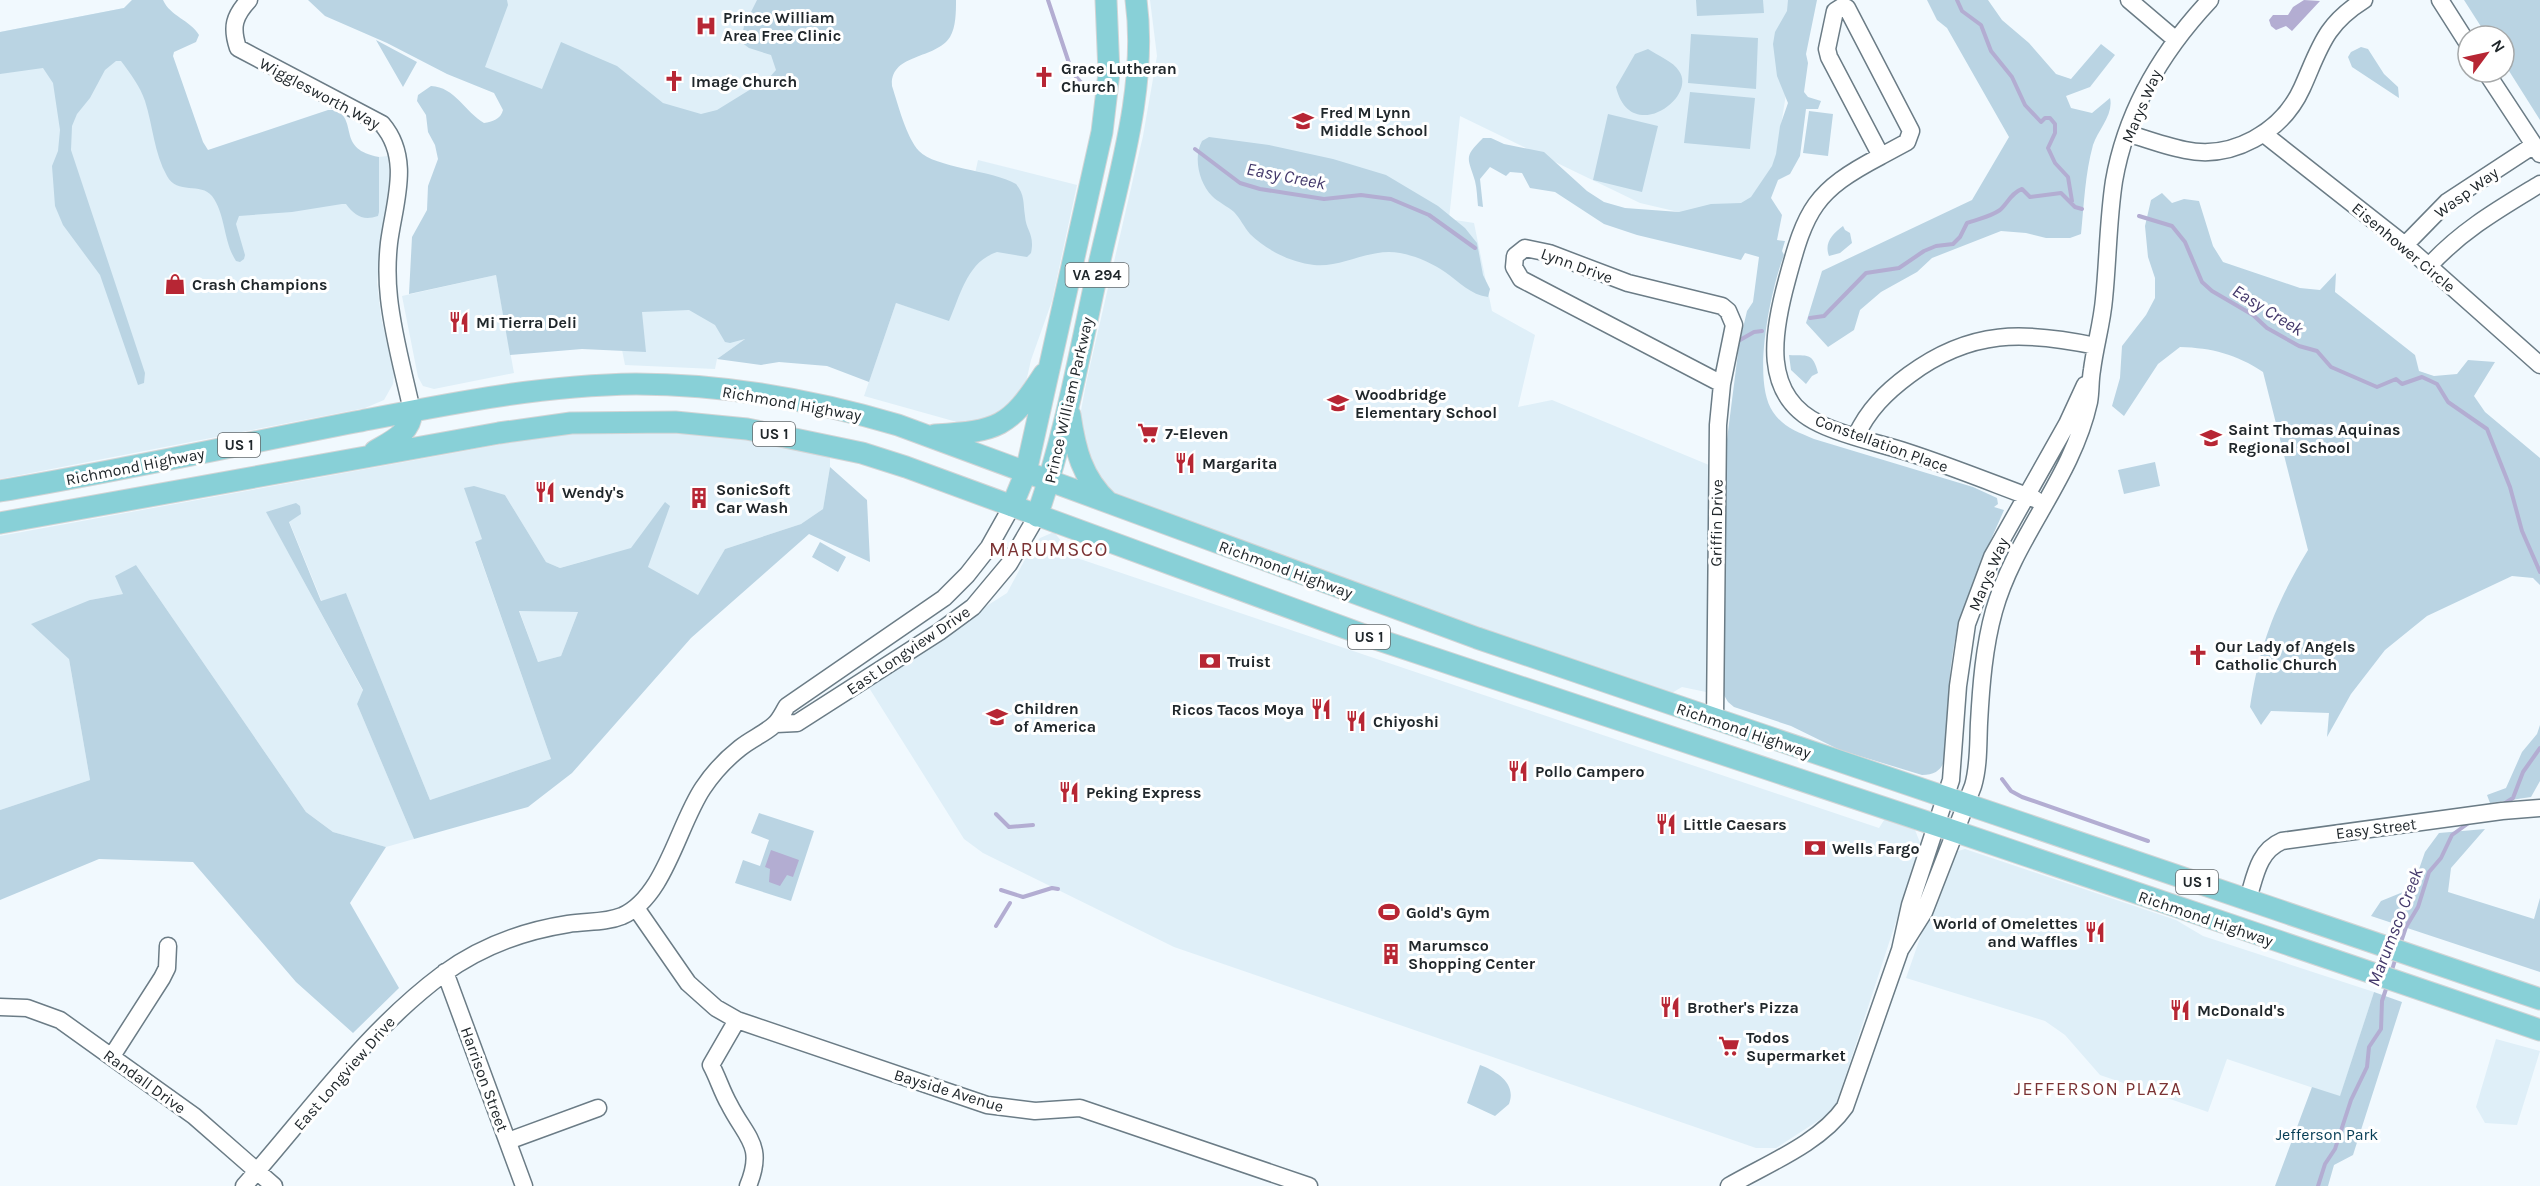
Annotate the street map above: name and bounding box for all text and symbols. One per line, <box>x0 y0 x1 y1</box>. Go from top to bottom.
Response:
place label: Prince William Area Free Clinic <box>723 8 841 45</box>
hospital icon: Prince William Area Free Clinic <box>694 14 718 38</box>
north arrow <box>2456 24 2516 84</box>
text: N <box>2487 36 2509 56</box>
street label: Wigglesworth Way <box>256 54 384 134</box>
place label: Grace Lutheran Church <box>1061 59 1177 96</box>
church icon: Grace Lutheran Church <box>1032 65 1056 89</box>
street label: Marys Way <box>2118 66 2166 146</box>
church icon: Image Church <box>662 69 686 93</box>
place label: Image Church <box>691 72 797 91</box>
place label: Fred M Lynn Middle School <box>1320 103 1428 140</box>
school or university icon: Fred M Lynn Middle School <box>1291 109 1315 133</box>
water label: Easy Creek <box>1245 158 1328 195</box>
street label: Wasp Way <box>2431 163 2502 222</box>
street label: Eisenhower Circle <box>2348 199 2459 296</box>
street label: Lynn Drive <box>1538 244 1615 287</box>
road number: VA 294 <box>1066 263 1128 287</box>
shop icon: Crash Champions <box>163 272 187 296</box>
place label: Crash Champions <box>192 275 327 294</box>
water label: Easy Creek <box>2228 279 2308 341</box>
restaurant icon: Mi Tierra Deli <box>447 310 471 334</box>
place label: Mi Tierra Deli <box>476 313 577 332</box>
street label: Prince William Parkway <box>1040 315 1097 485</box>
street label: Richmond Highway <box>721 382 864 425</box>
place label: Woodbridge Elementary School <box>1355 385 1497 422</box>
school or university icon: Woodbridge Elementary School <box>1326 391 1350 415</box>
street label: Constellation Place <box>1813 411 1951 476</box>
place label: Saint Thomas Aquinas Regional School <box>2228 420 2401 457</box>
supermarket icon: 7-Eleven <box>1136 421 1160 445</box>
road number: US 1 <box>753 422 795 446</box>
place label: 7-Eleven <box>1165 424 1228 443</box>
school or university icon: Saint Thomas Aquinas Regional School <box>2199 426 2223 450</box>
road number: US 1 <box>218 433 260 457</box>
street label: Richmond Highway <box>64 444 207 489</box>
restaurant icon: Margarita <box>1173 451 1197 475</box>
place label: Margarita <box>1202 454 1277 473</box>
street label: Griffin Drive <box>1706 479 1727 567</box>
restaurant icon: Wendy's <box>533 480 557 504</box>
place label: SonicSoft Car Wash <box>716 480 790 517</box>
place label: Wendy's <box>562 483 624 502</box>
building icon: SonicSoft Car Wash <box>687 486 711 510</box>
street label: Marys Way <box>1965 534 2013 614</box>
street label: Richmond Highway <box>1216 536 1356 603</box>
district label: MARUMSCO <box>989 538 1109 561</box>
street label: East Longview Drive <box>843 602 974 699</box>
road number: US 1 <box>1348 625 1390 649</box>
place label: Our Lady of Angels Catholic Church <box>2215 637 2356 674</box>
church icon: Our Lady of Angels Catholic Church <box>2186 643 2210 667</box>
bank icon: Truist <box>1198 649 1222 673</box>
place label: Truist <box>1227 652 1270 671</box>
restaurant icon: Ricos Tacos Moya <box>1309 697 1333 721</box>
place label: Children of America <box>1014 699 1096 736</box>
street label: Richmond Highway <box>1674 699 1814 763</box>
place label: Ricos Tacos Moya <box>1172 700 1304 719</box>
school or university icon: Children of America <box>985 705 1009 729</box>
restaurant icon: Chiyoshi <box>1344 709 1368 733</box>
place label: Chiyoshi <box>1373 712 1439 731</box>
restaurant icon: Pollo Campero <box>1506 759 1530 783</box>
place label: Pollo Campero <box>1535 762 1644 781</box>
restaurant icon: Peking Express <box>1057 780 1081 804</box>
place label: Peking Express <box>1086 783 1201 802</box>
restaurant icon: Little Caesars <box>1654 812 1678 836</box>
street label: Easy Street <box>2335 814 2417 843</box>
place label: Little Caesars <box>1683 815 1787 834</box>
bank icon: Wells Fargo <box>1803 836 1827 860</box>
place label: Wells Fargo <box>1832 839 1919 858</box>
water label: Marumsco Creek <box>2362 864 2428 989</box>
road number: US 1 <box>2176 870 2218 894</box>
street label: Richmond Highway <box>2136 887 2276 951</box>
sports icon: Gold's Gym <box>1377 900 1401 924</box>
place label: Gold's Gym <box>1406 903 1490 922</box>
place label: World of Omelettes and Waffles <box>1933 914 2078 951</box>
restaurant icon: World of Omelettes and Waffles <box>2083 920 2107 944</box>
place label: Marumsco Shopping Center <box>1408 936 1536 973</box>
building icon: Marumsco Shopping Center <box>1379 942 1403 966</box>
restaurant icon: Brother's Pizza <box>1658 995 1682 1019</box>
place label: Brother's Pizza <box>1687 998 1799 1017</box>
restaurant icon: McDonald's <box>2168 998 2192 1022</box>
place label: McDonald's <box>2197 1001 2285 1020</box>
street label: East Longview Drive <box>290 1012 399 1134</box>
street label: Harrison Street <box>457 1024 512 1134</box>
place label: Todos Supermarket <box>1746 1028 1846 1065</box>
supermarket icon: Todos Supermarket <box>1717 1034 1741 1058</box>
street label: Randall Drive <box>100 1045 189 1118</box>
street label: Bayside Avenue <box>892 1065 1006 1116</box>
district label: JEFFERSON PLAZA <box>2014 1078 2182 1100</box>
park label: Jefferson Park <box>2276 1125 2378 1144</box>

